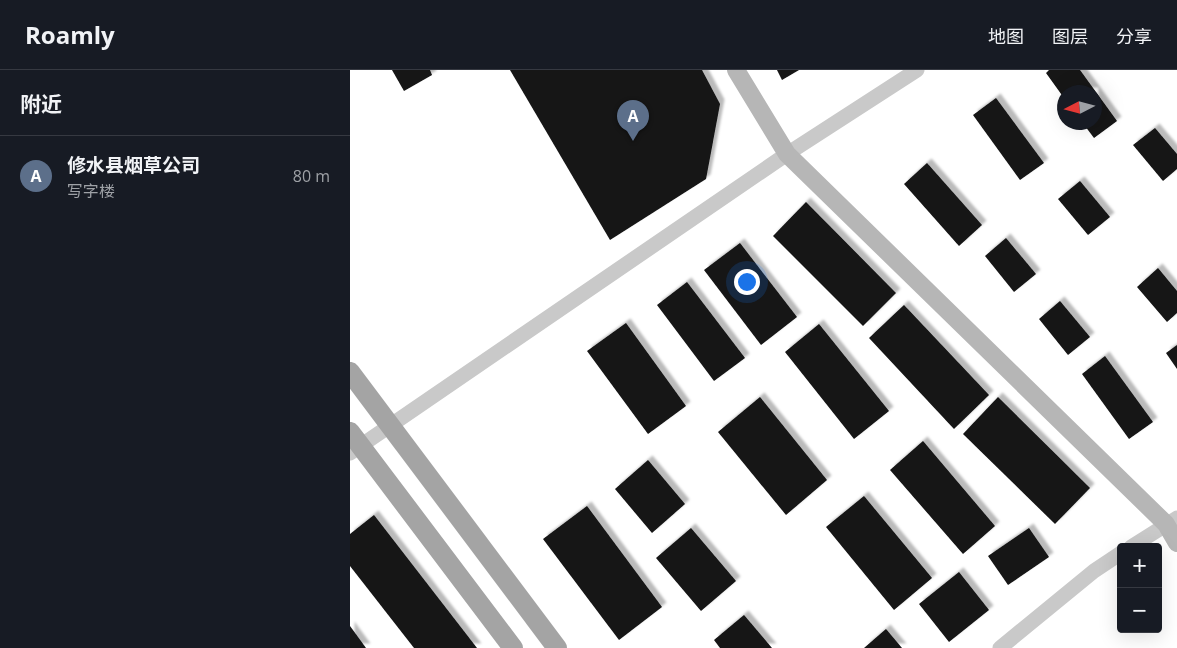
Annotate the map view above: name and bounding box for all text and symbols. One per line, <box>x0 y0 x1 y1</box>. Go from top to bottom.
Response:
text: Roamly <box>25 18 115 51</box>
text: 地图 <box>988 24 1024 48</box>
text: 图层 <box>1052 24 1088 48</box>
text: 分享 <box>1116 24 1152 48</box>
north arrow <box>1057 85 1102 130</box>
text: 附近 <box>20 90 62 118</box>
pin: A <box>617 100 649 141</box>
text: 修水县烟草公司 <box>67 152 200 178</box>
text: A <box>30 165 42 187</box>
text: 80 m <box>293 165 330 187</box>
text: 写字楼 <box>67 180 115 202</box>
your location <box>734 269 760 295</box>
map controls <box>1117 543 1162 633</box>
button: + <box>1117 543 1162 588</box>
button: − <box>1117 588 1162 633</box>

